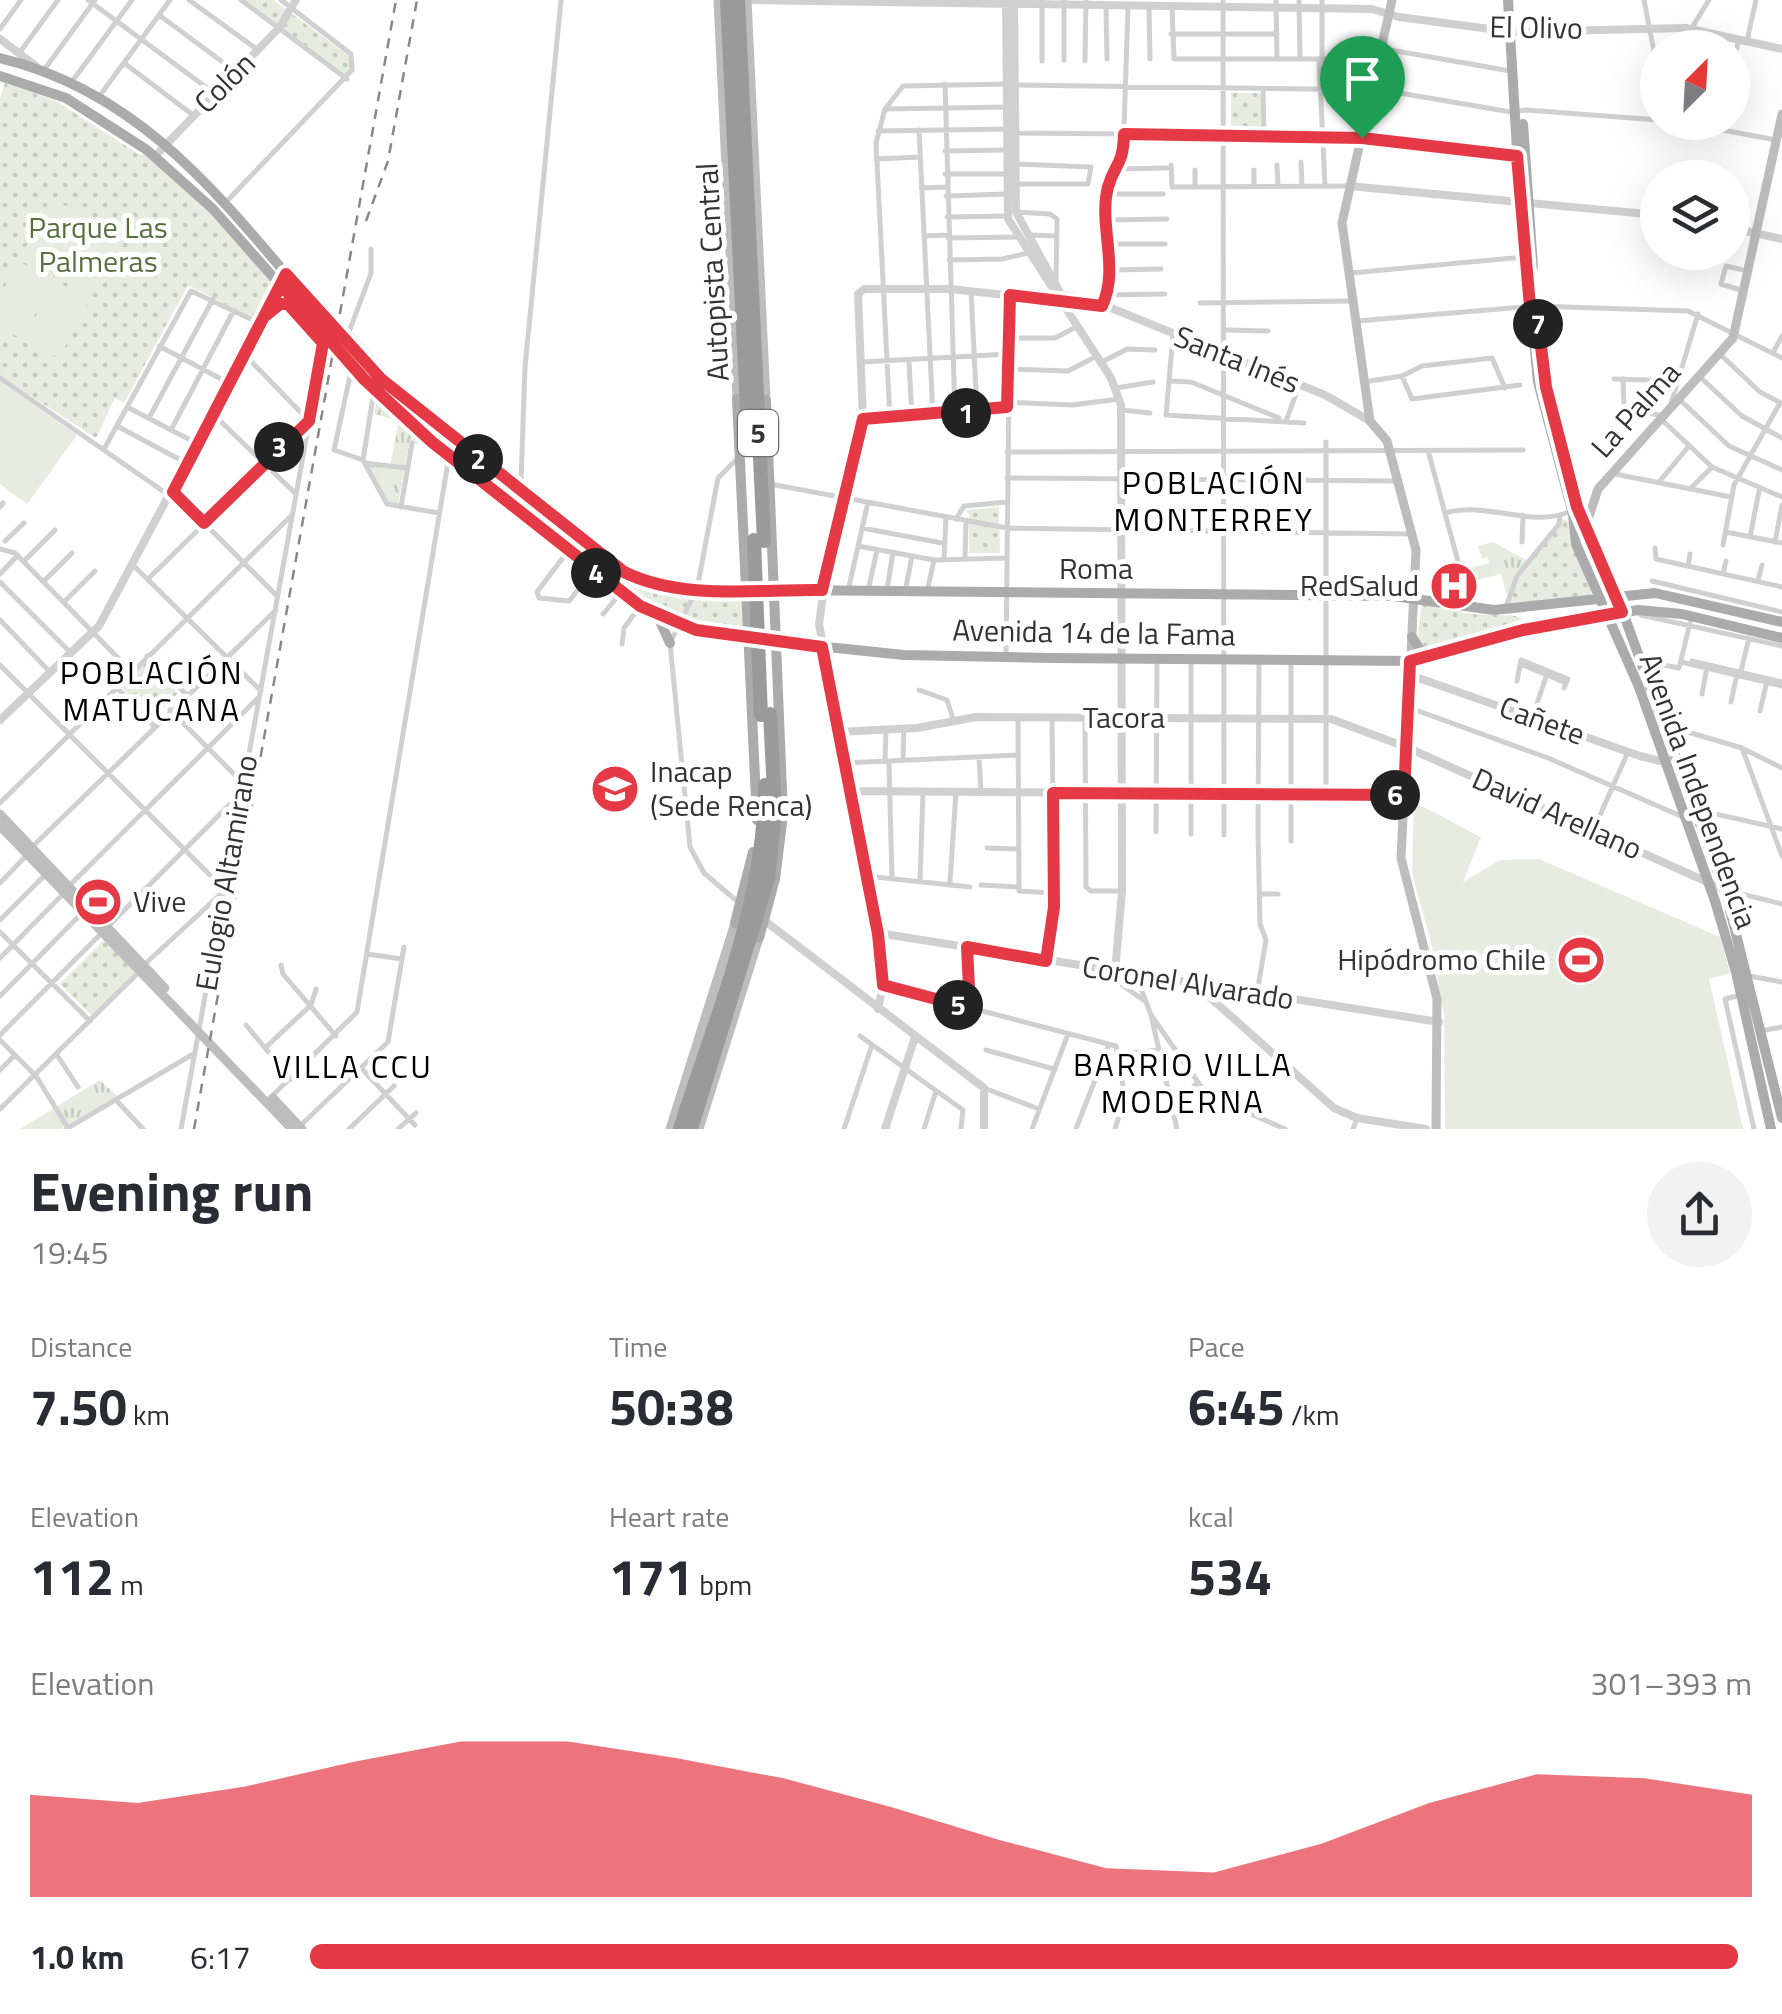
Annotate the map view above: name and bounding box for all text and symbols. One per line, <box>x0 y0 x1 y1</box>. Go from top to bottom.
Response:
street label: El Olivo <box>1489 3 1583 51</box>
north arrow <box>1640 30 1750 140</box>
map controls <box>1640 30 1750 270</box>
pin <box>1320 36 1405 139</box>
street label: Colón <box>183 41 266 124</box>
icon: arrive <box>1335 51 1390 106</box>
button: layers <box>1640 160 1750 270</box>
street label: Autopista Central <box>683 162 741 382</box>
park label: Parque Las Palmeras <box>28 204 168 284</box>
pin: 7 <box>1513 299 1563 349</box>
text: 7 <box>1530 302 1546 345</box>
street label: Santa Inés <box>1168 313 1307 405</box>
street label: La Palma <box>1579 351 1691 468</box>
pin: 1 <box>941 388 991 438</box>
text: 1 <box>958 391 974 434</box>
road number: 5 <box>738 410 778 456</box>
pin: 3 <box>254 422 304 472</box>
text: 3 <box>271 425 287 468</box>
pin: 2 <box>453 434 503 484</box>
text: 2 <box>470 437 486 480</box>
district label: POBLACIÓN MONTERREY <box>1114 458 1315 543</box>
street label: Roma <box>1059 545 1133 591</box>
pin: 4 <box>571 548 621 598</box>
text: 4 <box>588 551 604 594</box>
hospital icon: RedSalud <box>1428 560 1480 612</box>
place label: RedSalud <box>1300 562 1419 608</box>
street label: Avenida 14 de la Fama <box>952 607 1236 657</box>
street label: Avenida Independencia <box>1628 646 1770 935</box>
district label: POBLACIÓN MATUCANA <box>60 648 244 733</box>
street label: Cañete <box>1493 683 1592 757</box>
street label: Tacora <box>1083 694 1165 740</box>
place label: Inacap (Sede Renca) <box>650 748 812 828</box>
street label: Eulogio Altamirano <box>183 751 269 994</box>
street label: David Arellano <box>1465 755 1650 871</box>
school or university icon: Inacap (Sede Renca) <box>589 763 641 815</box>
pin: 6 <box>1370 770 1420 820</box>
text: 6 <box>1387 773 1403 816</box>
sports icon: Vive <box>72 876 124 928</box>
place label: Vive <box>133 878 186 924</box>
sports icon: Hipódromo Chile <box>1555 934 1607 986</box>
place label: Hipódromo Chile <box>1337 936 1546 982</box>
street label: Coronel Alvarado <box>1079 943 1297 1021</box>
pin: 5 <box>933 980 983 1030</box>
text: 5 <box>950 983 966 1026</box>
district label: BARRIO VILLA MODERNA <box>1073 1040 1293 1125</box>
district label: VILLA CCU <box>273 1042 433 1090</box>
text: Evening run <box>30 1149 313 1232</box>
button: share <box>1647 1162 1752 1267</box>
text: 19:45 <box>30 1228 109 1276</box>
text: Distance <box>30 1325 132 1368</box>
text: Time <box>609 1325 667 1368</box>
text: Pace <box>1188 1325 1245 1368</box>
text: 7.50 <box>30 1368 127 1444</box>
text: 50:38 <box>609 1368 734 1444</box>
text: 6:45 <box>1188 1368 1285 1444</box>
text: km <box>127 1393 170 1436</box>
text: /km <box>1285 1393 1339 1436</box>
text: Elevation <box>30 1495 139 1538</box>
text: Heart rate <box>609 1495 729 1538</box>
text: kcal <box>1188 1495 1234 1538</box>
text: 112 <box>30 1538 114 1614</box>
text: 171 <box>609 1538 693 1614</box>
text: 534 <box>1188 1538 1272 1614</box>
text: m <box>114 1563 144 1606</box>
text: bpm <box>693 1563 752 1606</box>
text: Elevation <box>30 1659 154 1707</box>
text: 301–393 m <box>1590 1659 1752 1707</box>
text: 1.0 km <box>30 1933 124 1981</box>
text: 6:17 <box>190 1933 251 1981</box>

